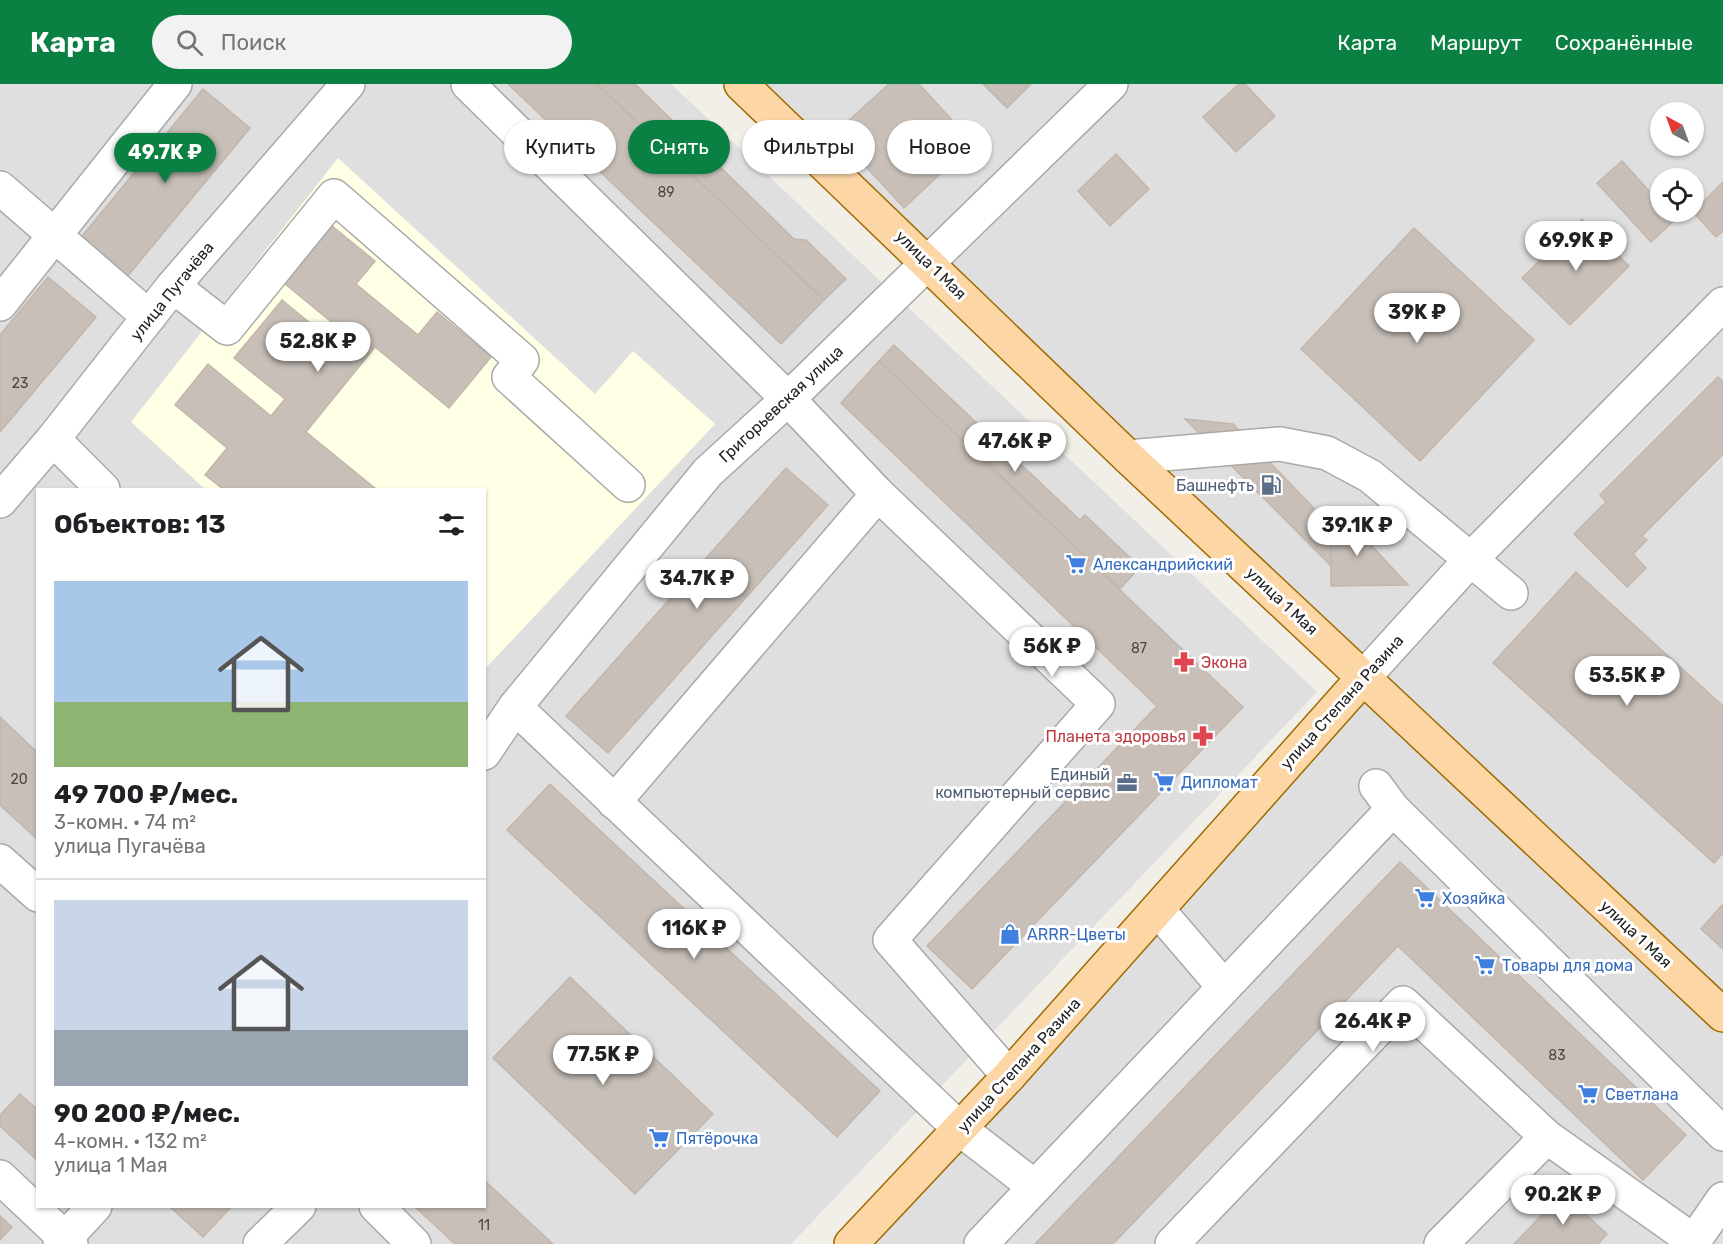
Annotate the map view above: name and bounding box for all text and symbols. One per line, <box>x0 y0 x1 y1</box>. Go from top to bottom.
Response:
search box <box>152 15 572 69</box>
text: Карта <box>30 26 116 59</box>
icon: search <box>173 26 206 59</box>
text: Поиск <box>221 29 286 56</box>
text: Карта <box>1337 30 1397 55</box>
text: Маршрут <box>1430 30 1522 55</box>
text: Сохранённые <box>1555 30 1693 55</box>
north arrow <box>1650 102 1704 156</box>
map controls <box>1650 102 1704 222</box>
chip: Купить <box>504 120 616 174</box>
chip: Снять <box>628 120 730 174</box>
chip: Фильтры <box>742 120 875 174</box>
chip: Новое <box>887 120 992 174</box>
pin: 49.7K ₽ <box>110 133 220 184</box>
text: 49.7K ₽ <box>128 140 202 164</box>
button: locate <box>1650 168 1704 222</box>
house number: 89 <box>657 184 675 201</box>
pin: 69.9K ₽ <box>1521 221 1631 272</box>
street label: улица 1 Мая <box>892 227 970 303</box>
text: 69.9K ₽ <box>1539 228 1613 252</box>
street label: улица Пугачёва <box>126 238 218 344</box>
pin: 39K ₽ <box>1375 293 1459 344</box>
text: 39K ₽ <box>1388 300 1446 324</box>
pin: 52.8K ₽ <box>263 322 373 373</box>
text: 52.8K ₽ <box>280 329 356 353</box>
street label: Григорьевская улица <box>715 342 847 466</box>
house number: 23 <box>12 375 28 392</box>
pin: 47.6K ₽ <box>960 422 1070 473</box>
text: 47.6K ₽ <box>978 429 1052 453</box>
fuel station icon: Башнефть <box>1259 473 1283 497</box>
place label: Башнефть <box>1176 476 1254 495</box>
pin: 39.1K ₽ <box>1302 506 1412 557</box>
icon: filters <box>435 508 468 541</box>
text: Объектов: 13 <box>54 509 226 540</box>
text: 39.1K ₽ <box>1321 513 1393 537</box>
supermarket icon: Александрийский <box>1064 552 1088 576</box>
place label: Александрийский <box>1093 555 1233 574</box>
pin: 34.7K ₽ <box>642 559 752 610</box>
street label: улица 1 Мая <box>1242 563 1322 639</box>
text: 34.7K ₽ <box>659 566 735 590</box>
icon: home <box>207 620 315 728</box>
pin: 56K ₽ <box>1010 627 1094 678</box>
street label: улица Степана Разина <box>1277 631 1407 773</box>
text: 56K ₽ <box>1023 634 1081 658</box>
house number: 87 <box>1131 640 1147 657</box>
pharmacy icon: Экона <box>1172 650 1196 674</box>
place label: Экона <box>1201 653 1247 672</box>
pin: 53.5K ₽ <box>1572 656 1682 707</box>
text: 53.5K ₽ <box>1589 663 1665 687</box>
pharmacy icon: Планета здоровья <box>1191 724 1215 748</box>
place label: Планета здоровья <box>1045 727 1186 746</box>
place label: Единый компьютерный сервис <box>935 765 1110 802</box>
supermarket icon: Дипломат <box>1152 770 1176 794</box>
house number: 20 <box>10 771 28 788</box>
office icon: Единый компьютерный сервис <box>1115 771 1139 795</box>
place label: Дипломат <box>1181 773 1258 792</box>
text: 49 700 ₽/мес. <box>54 779 238 810</box>
text: 3-комн. · 74 m² <box>54 810 196 834</box>
text: улица Пугачёва <box>54 834 206 858</box>
supermarket icon: Хозяйка <box>1413 886 1437 910</box>
place label: Хозяйка <box>1442 889 1505 908</box>
street label: улица 1 Мая <box>1596 896 1676 972</box>
pin: 116K ₽ <box>645 909 743 960</box>
text: 116K ₽ <box>662 916 726 940</box>
shop icon: ARRR-Цветы <box>998 922 1022 946</box>
place label: ARRR-Цветы <box>1027 925 1126 944</box>
icon: home <box>207 939 315 1047</box>
supermarket icon: Товары для дома <box>1473 953 1497 977</box>
place label: Товары для дома <box>1502 956 1633 975</box>
street label: улица Степана Разина <box>954 994 1084 1136</box>
pin: 26.4K ₽ <box>1318 1002 1428 1053</box>
text: 26.4K ₽ <box>1334 1009 1412 1033</box>
pin: 77.5K ₽ <box>548 1035 658 1086</box>
text: 77.5K ₽ <box>567 1042 639 1066</box>
house number: 83 <box>1548 1047 1566 1064</box>
supermarket icon: Светлана <box>1576 1082 1600 1106</box>
place label: Светлана <box>1605 1085 1678 1104</box>
text: 90 200 ₽/мес. <box>54 1098 240 1129</box>
supermarket icon: Пятёрочка <box>647 1126 671 1150</box>
text: 4-комн. · 132 m² <box>54 1129 207 1153</box>
place label: Пятёрочка <box>676 1129 758 1148</box>
text: улица 1 Мая <box>54 1153 168 1177</box>
pin: 90.2K ₽ <box>1508 1175 1618 1226</box>
text: 90.2K ₽ <box>1525 1182 1601 1206</box>
house number: 11 <box>478 1217 490 1234</box>

